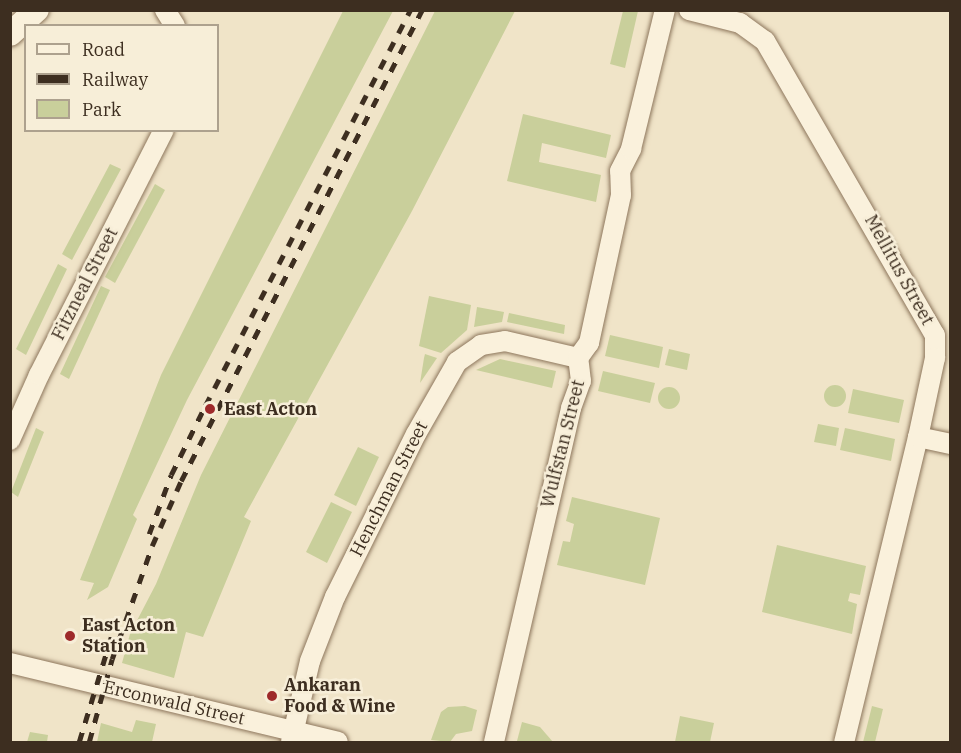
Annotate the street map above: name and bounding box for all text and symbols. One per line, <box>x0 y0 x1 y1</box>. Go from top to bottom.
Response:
legend <box>24 24 219 132</box>
text: Road <box>82 38 125 61</box>
text: Railway <box>82 68 148 91</box>
text: Park <box>82 98 121 121</box>
street label: Mellitus Street <box>860 211 938 329</box>
street label: Fitzneal Street <box>47 224 123 344</box>
street label: Wulfstan Street <box>537 378 589 510</box>
place label: East Acton <box>224 398 317 420</box>
marker: East Acton <box>201 400 219 418</box>
street label: Henchman Street <box>346 418 432 560</box>
place label: East Acton Station <box>82 615 175 658</box>
marker: East Acton Station <box>63 629 77 643</box>
place label: Ankaran Food & Wine <box>284 675 395 718</box>
street label: Erconwald Street <box>101 676 247 730</box>
marker: Ankaran Food & Wine <box>265 689 279 703</box>

